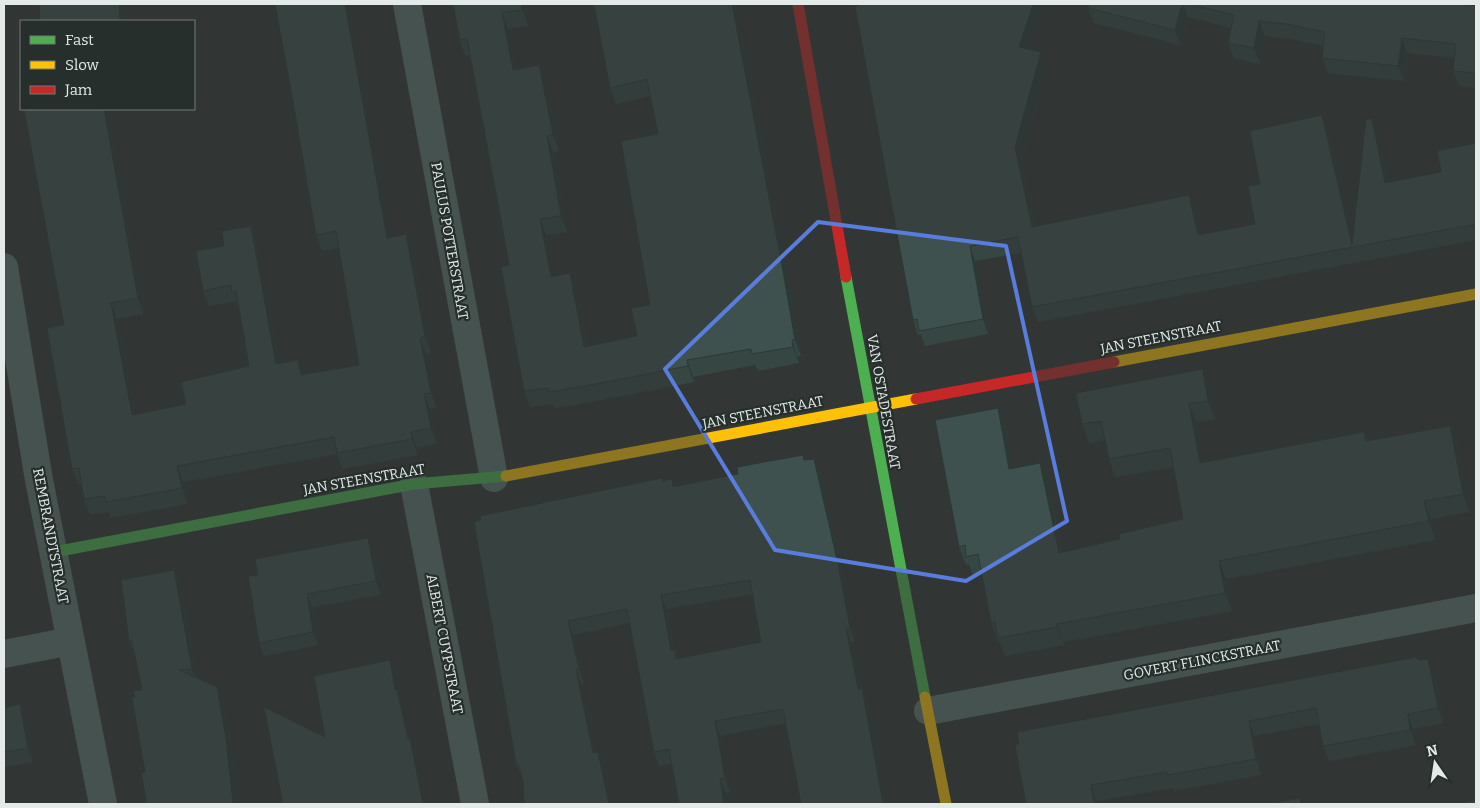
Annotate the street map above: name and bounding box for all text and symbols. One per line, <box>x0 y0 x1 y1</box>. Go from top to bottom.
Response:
legend <box>20 20 195 110</box>
text: Fast <box>65 31 94 49</box>
text: Slow <box>65 56 100 74</box>
text: Jam <box>64 81 93 99</box>
street label: PAULUS POTTERSTRAAT <box>427 161 472 321</box>
street label: JAN STEENSTRAAT <box>1098 317 1223 358</box>
street label: VAN OSTADESTRAAT <box>863 333 904 471</box>
street label: JAN STEENSTRAAT <box>700 392 825 433</box>
street label: JAN STEENSTRAAT <box>301 460 426 499</box>
street label: REMBRANDTSTRAAT <box>29 467 72 605</box>
street label: ALBERT CUYPSTRAAT <box>423 573 466 716</box>
street label: GOVERT FLINCKSTRAAT <box>1122 637 1282 684</box>
north arrow <box>1410 738 1460 788</box>
text: N <box>1425 741 1440 760</box>

